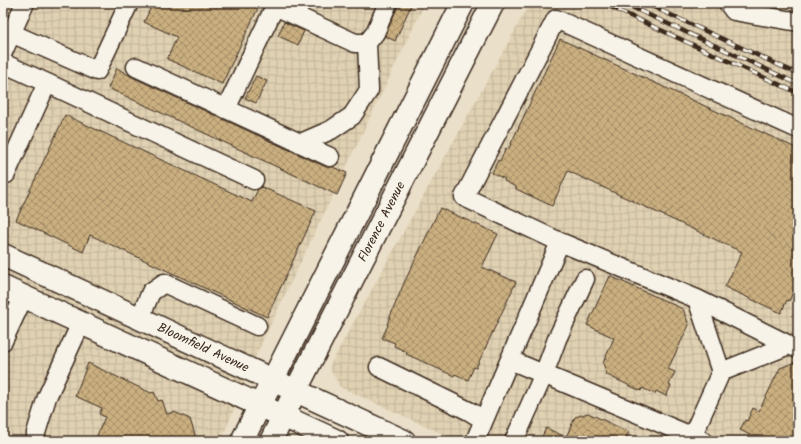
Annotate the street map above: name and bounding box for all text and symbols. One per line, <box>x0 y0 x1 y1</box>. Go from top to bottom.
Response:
street label: Florence Avenue <box>353 178 411 266</box>
street label: Bloomfield Avenue <box>153 317 253 379</box>

